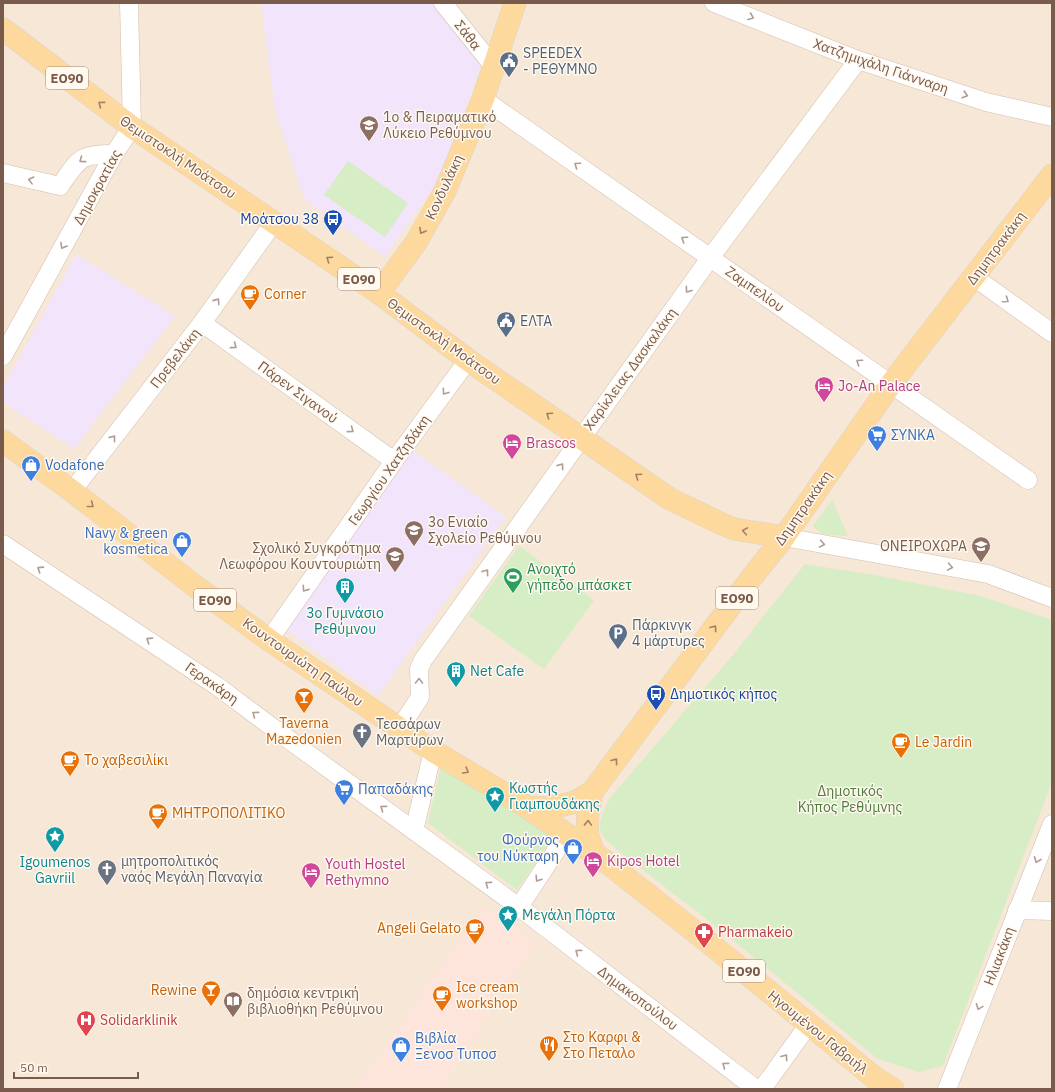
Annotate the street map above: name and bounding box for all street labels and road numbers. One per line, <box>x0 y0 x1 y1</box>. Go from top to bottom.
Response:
street label: Σάθα <box>451 16 485 54</box>
street label: Χατζημιχάλη Γιάνναρη <box>811 34 951 98</box>
road number: ΕΟ90 <box>46 67 88 89</box>
street label: Θεμιστοκλή Μοάτσου <box>116 111 240 203</box>
street label: Δημοκρατίας <box>69 146 125 228</box>
street label: Κονδυλάκη <box>421 151 467 223</box>
street label: Δημητρακάκη <box>962 208 1030 288</box>
street label: Ζαμπελίου <box>722 262 788 316</box>
road number: ΕΟ90 <box>338 268 380 290</box>
street label: Θεμιστοκλή Μοάτσου <box>384 294 504 388</box>
street label: Χαρίκλειας Δασκαλάκη <box>579 304 681 434</box>
street label: Πρεβελάκη <box>146 324 204 392</box>
street label: Πάρεν Σιγανού <box>254 357 342 427</box>
street label: Γεωργίου Χατζηδάκη <box>344 411 434 529</box>
street label: Δημητρακάκη <box>770 467 836 549</box>
road number: ΕΟ90 <box>716 587 758 609</box>
road number: ΕΟ90 <box>194 589 236 611</box>
street label: Κουντουριώτη Παύλου <box>239 614 367 710</box>
street label: Γερακάρη <box>182 658 242 708</box>
street label: Ηλιακάκη <box>980 924 1018 988</box>
road number: ΕΟ90 <box>723 960 765 982</box>
street label: Δημακοπούλου <box>594 962 682 1034</box>
street label: Ηγουμένου Γαβριήλ <box>764 986 872 1079</box>

